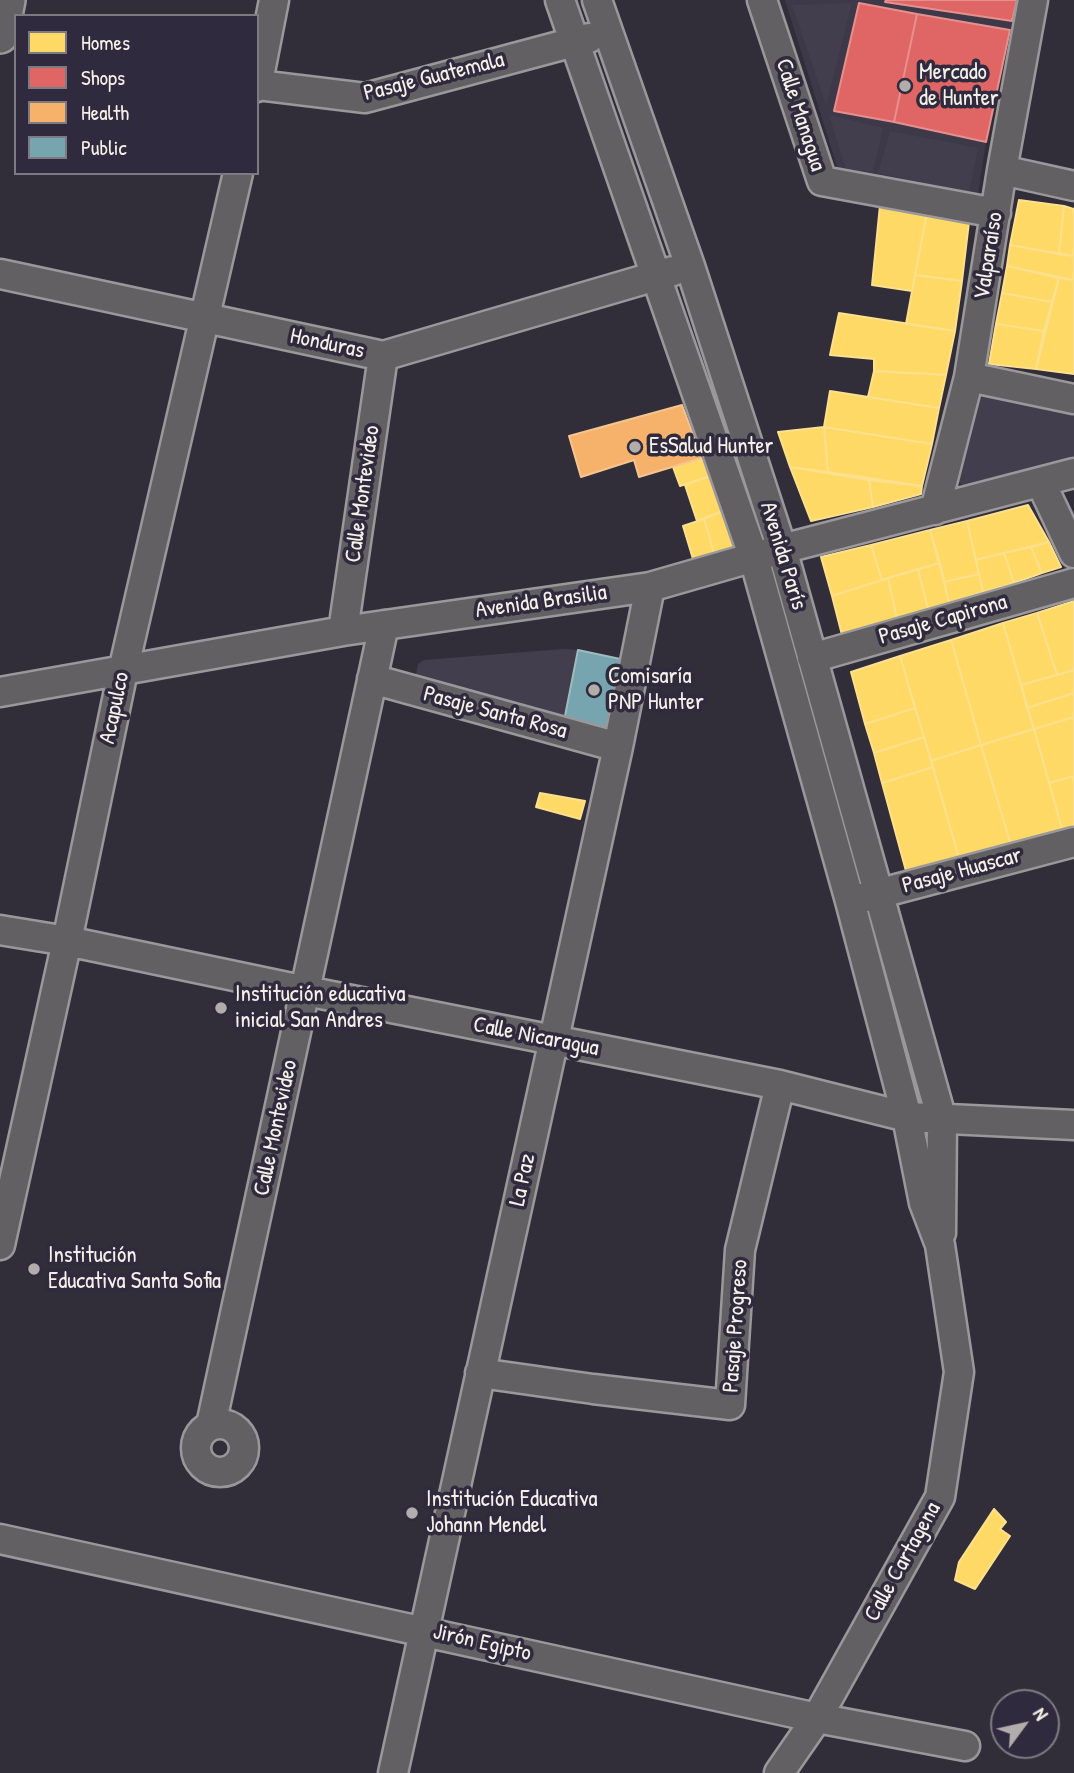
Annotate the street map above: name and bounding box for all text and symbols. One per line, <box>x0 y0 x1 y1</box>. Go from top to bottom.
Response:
legend <box>14 14 259 175</box>
text: Homes <box>81 28 130 57</box>
street label: Pasaje Guatemala <box>361 46 507 108</box>
street label: Calle Managua <box>769 55 831 175</box>
place label: Mercado de Hunter <box>919 59 999 113</box>
text: Shops <box>81 63 125 92</box>
marker: Mercado de Hunter <box>897 78 913 94</box>
text: Health <box>81 98 129 127</box>
text: Public <box>81 133 127 162</box>
street label: Valparaíso <box>968 210 1010 302</box>
street label: Honduras <box>287 323 367 365</box>
street label: Calle Montevideo <box>340 424 386 564</box>
place label: EsSalud Hunter <box>649 433 773 461</box>
marker: EsSalud Hunter <box>627 439 643 455</box>
street label: Avenida París <box>754 499 812 613</box>
street label: Avenida Brasilia <box>474 579 608 625</box>
street label: Pasaje Capirona <box>876 589 1010 651</box>
place label: Comisaría PNP Hunter <box>608 663 704 717</box>
street label: Acapulco <box>94 670 136 746</box>
street label: Pasaje Santa Rosa <box>420 681 570 745</box>
marker: Comisaría PNP Hunter <box>586 682 602 698</box>
street label: Pasaje Huascar <box>899 842 1025 900</box>
place label: Institución educativa inicial San Andres <box>235 981 405 1035</box>
marker: Institución educativa inicial San Andres <box>213 1000 229 1016</box>
street label: Calle Nicaragua <box>471 1011 601 1063</box>
street label: Calle Montevideo <box>248 1058 304 1198</box>
street label: La Paz <box>504 1151 542 1209</box>
place label: Institución Educativa Santa Sofia <box>48 1242 221 1296</box>
street label: Pasaje Progreso <box>718 1259 754 1393</box>
marker: Institución Educativa Santa Sofia <box>26 1261 42 1277</box>
place label: Institución Educativa Johann Mendel <box>426 1486 597 1540</box>
street label: Calle Cartagena <box>859 1498 947 1626</box>
marker: Institución Educativa Johann Mendel <box>404 1505 420 1521</box>
street label: Jirón Egipto <box>430 1618 534 1668</box>
north arrow <box>990 1689 1060 1759</box>
text: N <box>1027 1702 1055 1725</box>

